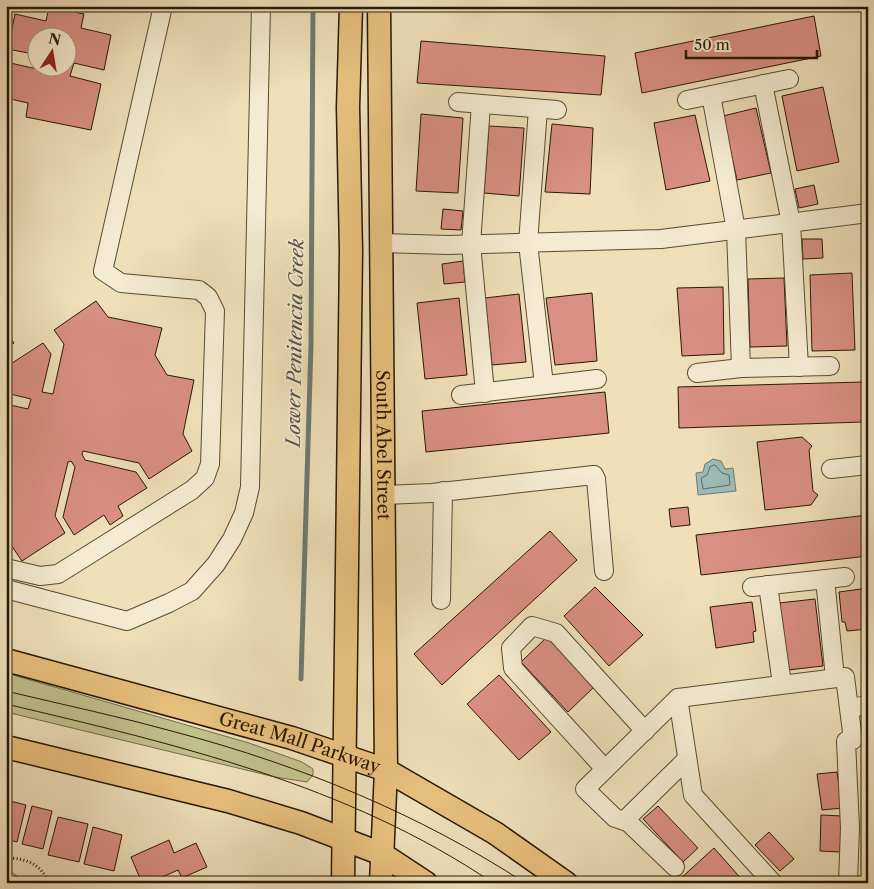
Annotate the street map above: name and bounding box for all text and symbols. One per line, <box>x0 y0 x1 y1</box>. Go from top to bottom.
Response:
north arrow <box>28 28 78 78</box>
scale bar <box>686 28 818 60</box>
text: N <box>47 29 63 49</box>
text: 50 m <box>694 35 730 54</box>
water label: Lower Penitencia Creek <box>282 239 308 449</box>
street label: South Abel Street <box>371 370 395 521</box>
street label: Great Mall Parkway <box>216 708 384 779</box>

